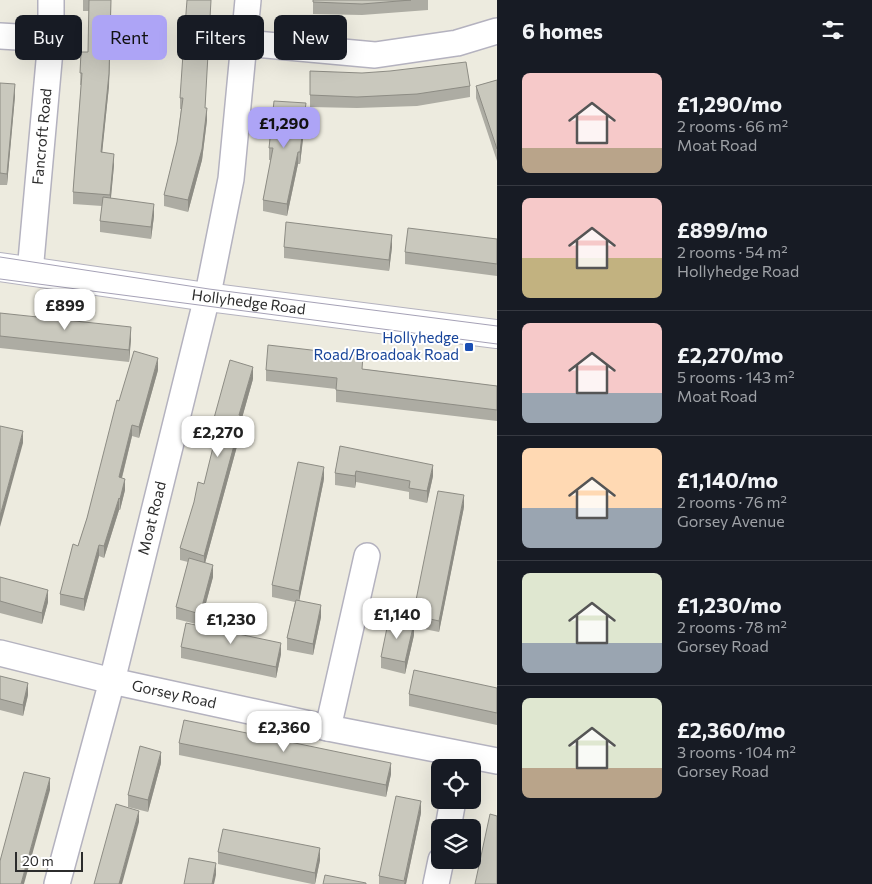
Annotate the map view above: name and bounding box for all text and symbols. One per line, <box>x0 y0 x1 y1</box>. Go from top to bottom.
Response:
chip: Buy <box>15 15 82 60</box>
chip: Rent <box>92 15 167 60</box>
chip: Filters <box>177 15 264 60</box>
chip: New <box>274 15 347 60</box>
icon: filters <box>819 16 847 44</box>
text: 6 homes <box>522 18 603 43</box>
street label: Fancroft Road <box>28 87 55 185</box>
text: £1,290/mo <box>677 91 782 116</box>
icon: home <box>562 93 622 153</box>
pin: £1,290 <box>243 106 325 149</box>
text: £1,290 <box>259 113 309 132</box>
text: 2 rooms · 66 m² <box>677 116 788 135</box>
text: Moat Road <box>677 135 757 154</box>
text: £899/mo <box>677 217 768 242</box>
icon: home <box>562 218 622 278</box>
text: 2 rooms · 54 m² <box>677 242 788 261</box>
text: Hollyhedge Road <box>677 261 799 280</box>
street label: Hollyhedge Road <box>191 285 307 317</box>
pin: £899 <box>35 288 95 331</box>
text: £899 <box>45 295 85 314</box>
place label: Hollyhedge Road/Broadoak Road <box>314 328 459 363</box>
marker: Hollyhedge Road/Broadoak Road <box>463 341 475 353</box>
text: £2,270/mo <box>677 342 783 367</box>
icon: home <box>562 343 622 403</box>
text: 5 rooms · 143 m² <box>677 367 795 386</box>
text: Moat Road <box>677 386 757 405</box>
pin: £2,270 <box>177 416 259 458</box>
text: £2,270 <box>192 422 244 441</box>
text: £1,140/mo <box>677 467 778 492</box>
icon: home <box>562 468 622 528</box>
street label: Moat Road <box>134 479 169 557</box>
text: 2 rooms · 76 m² <box>677 492 787 511</box>
text: Gorsey Avenue <box>677 511 785 530</box>
text: £1,230/mo <box>677 592 781 617</box>
icon: home <box>562 593 622 653</box>
pin: £1,140 <box>356 598 438 640</box>
pin: £1,230 <box>190 602 272 645</box>
text: £1,140 <box>373 604 421 623</box>
text: £1,230 <box>206 609 256 628</box>
text: 2 rooms · 78 m² <box>677 617 787 636</box>
text: Gorsey Road <box>677 636 769 655</box>
street label: Gorsey Road <box>130 676 218 711</box>
pin: £2,360 <box>243 710 325 753</box>
text: £2,360 <box>258 717 310 736</box>
text: £2,360/mo <box>677 717 785 742</box>
icon: home <box>562 718 622 778</box>
text: 3 rooms · 104 m² <box>677 742 796 761</box>
map controls <box>431 759 481 869</box>
button: locate <box>431 759 481 809</box>
text: Gorsey Road <box>677 761 769 780</box>
button: layers <box>431 819 481 869</box>
scale bar <box>15 849 82 872</box>
text: 20 m <box>22 852 54 869</box>

